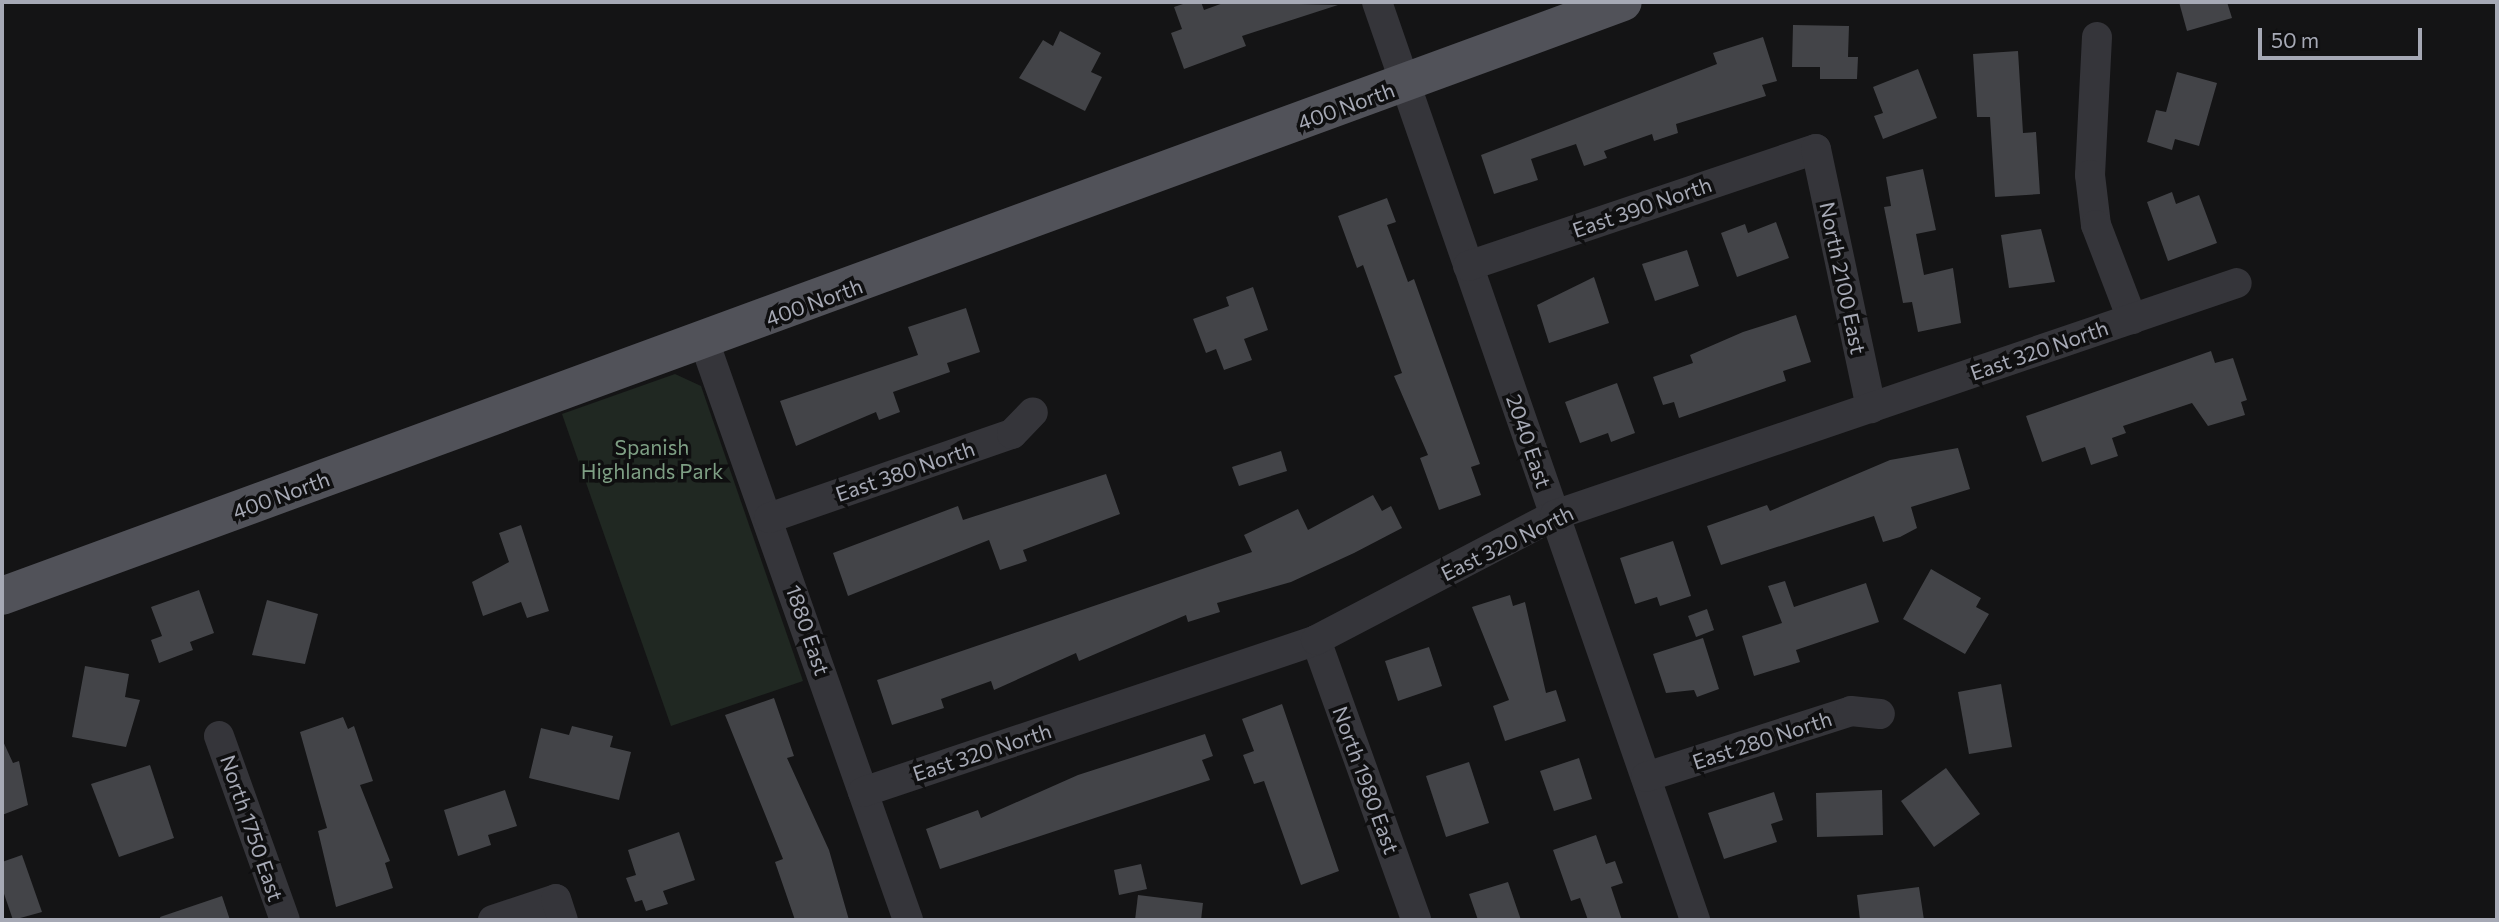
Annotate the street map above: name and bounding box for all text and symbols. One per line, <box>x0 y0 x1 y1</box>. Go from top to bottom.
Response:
scale bar <box>2261 14 2426 58</box>
text: 50 m <box>2271 27 2319 52</box>
street label: 400 North <box>1294 77 1398 135</box>
street label: East 390 North <box>1569 171 1715 243</box>
street label: North 2100 East <box>1815 200 1871 356</box>
street label: 400 North <box>762 273 866 331</box>
street label: East 320 North <box>1967 315 2111 385</box>
street label: 2040 East <box>1501 391 1557 491</box>
park label: Spanish Highlands Park <box>581 434 723 484</box>
street label: East 380 North <box>832 435 978 507</box>
street label: 400 North <box>229 466 333 524</box>
street label: East 320 North <box>1437 500 1577 586</box>
street label: 1880 East <box>781 582 835 678</box>
street label: North 1980 East <box>1328 703 1404 857</box>
street label: East 280 North <box>1689 706 1835 774</box>
street label: East 320 North <box>910 718 1054 786</box>
street label: North 1750 East <box>215 752 289 904</box>

